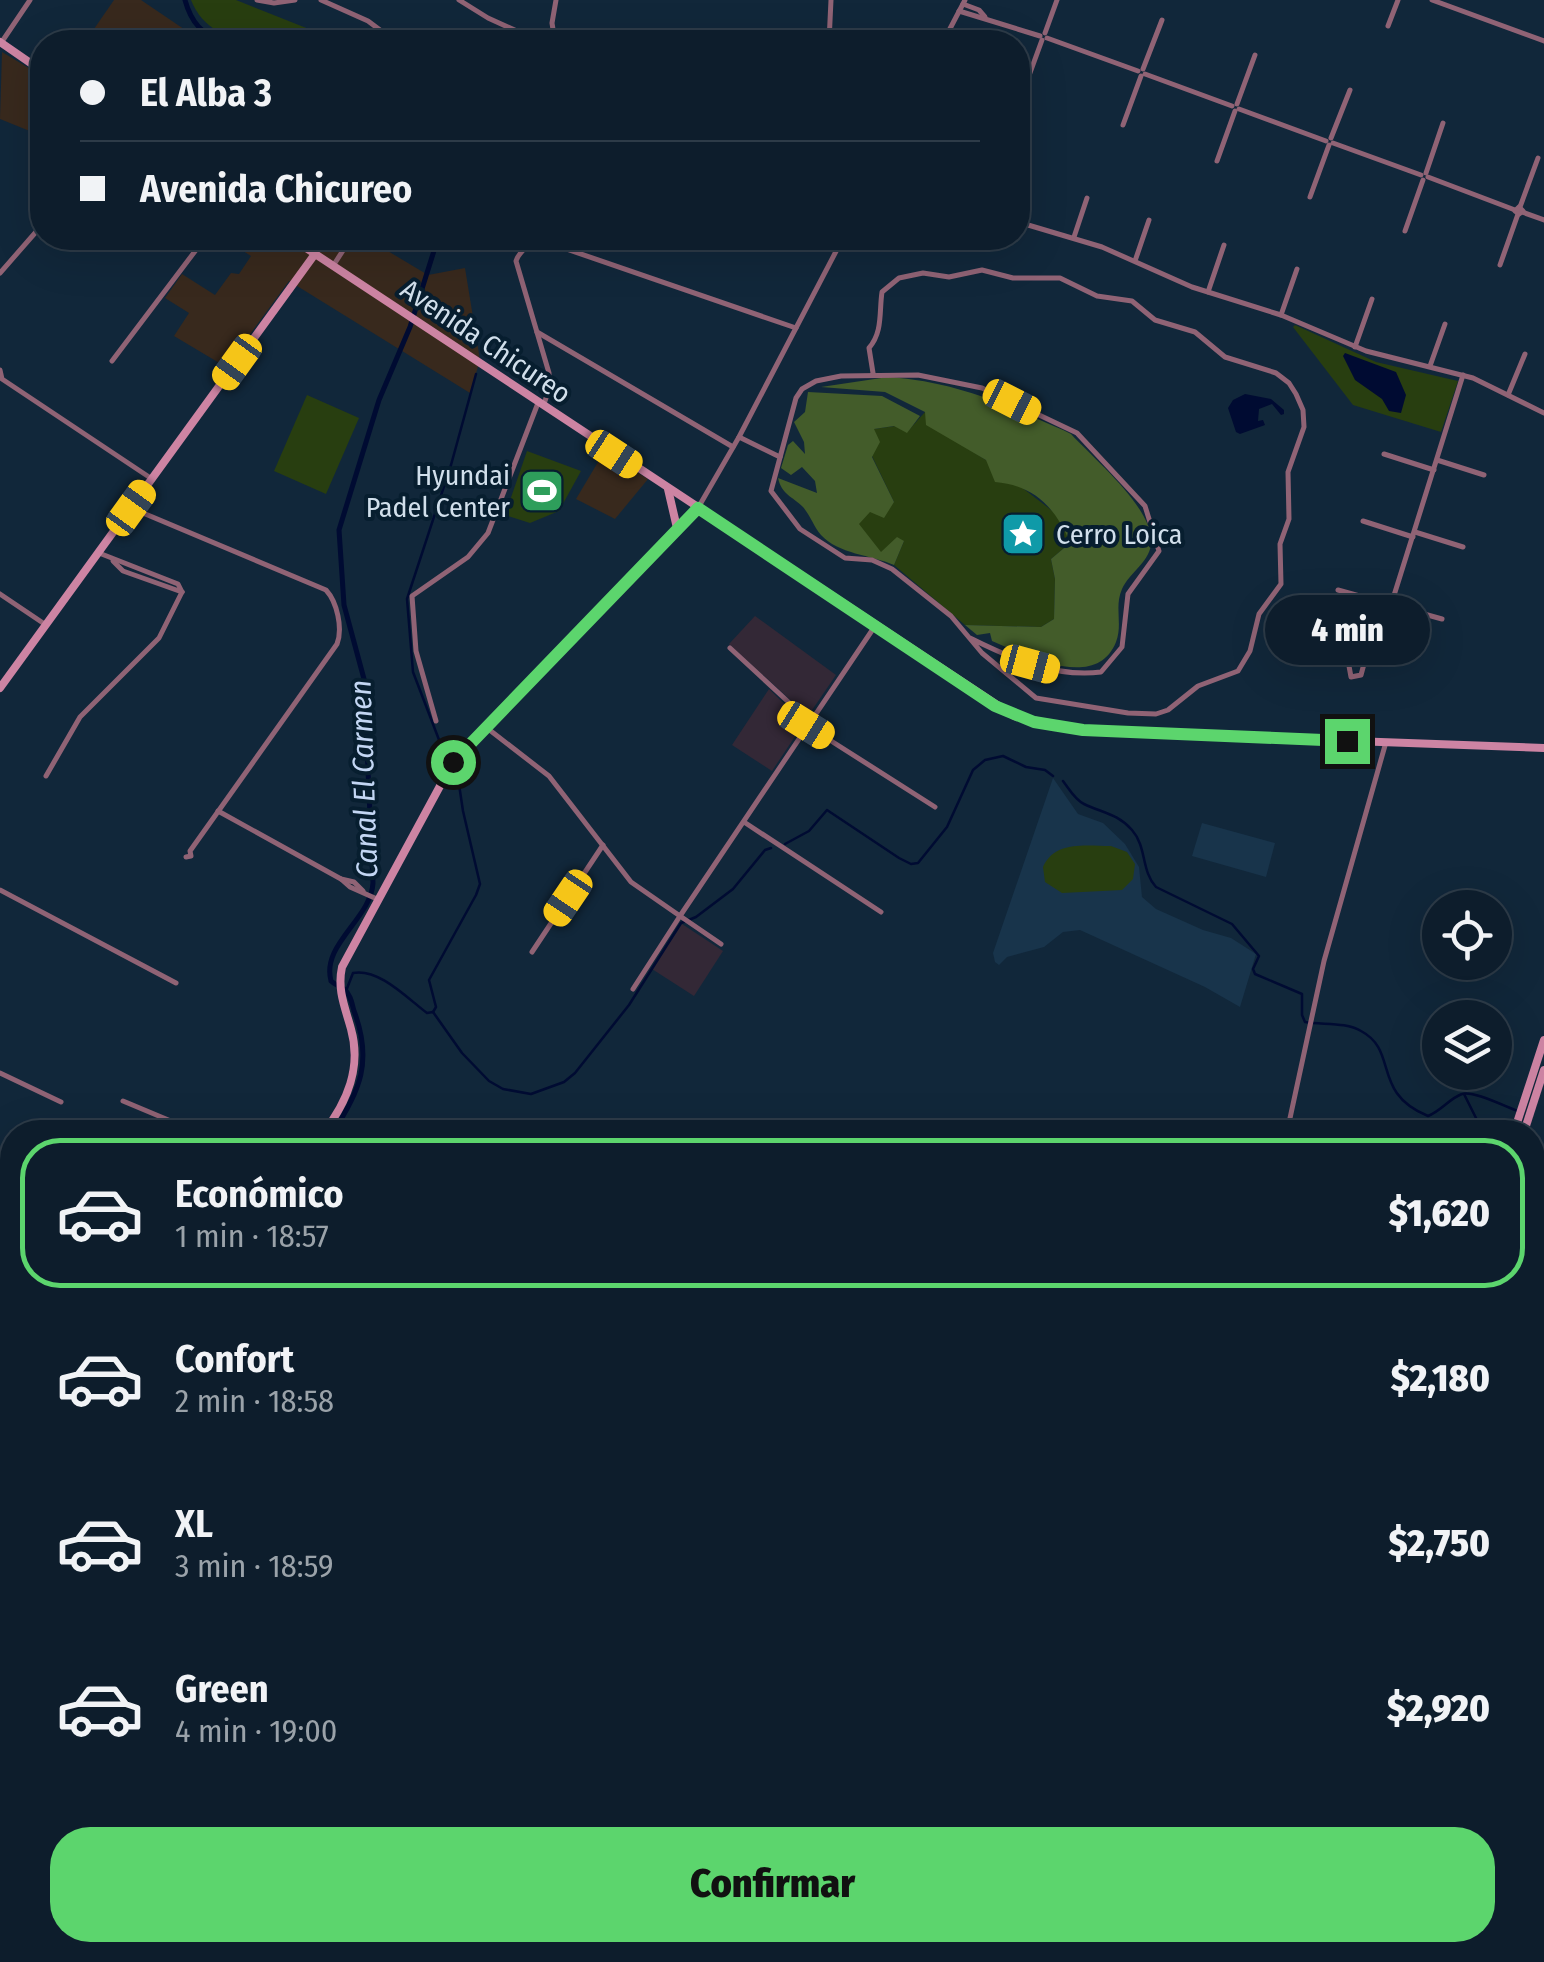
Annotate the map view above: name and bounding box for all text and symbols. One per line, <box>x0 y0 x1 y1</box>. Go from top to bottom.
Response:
text: El Alba 3 <box>140 70 272 116</box>
text: Avenida Chicureo <box>140 166 412 212</box>
street label: Avenida Chicureo <box>395 272 577 410</box>
car <box>207 329 267 395</box>
car <box>978 375 1046 429</box>
car <box>581 425 647 483</box>
place label: Hyundai Padel Center <box>366 459 510 524</box>
sports icon: Hyundai Padel Center <box>519 468 565 514</box>
car <box>101 475 161 541</box>
place icon: Cerro Loica <box>1000 511 1046 557</box>
place label: Cerro Loica <box>1056 518 1183 551</box>
callout: 4 min <box>1264 596 1430 666</box>
text: 4 min <box>1311 611 1384 649</box>
car <box>997 642 1063 686</box>
water label: Canal El Carmen <box>343 679 385 879</box>
car <box>773 696 839 754</box>
route end <box>1325 719 1370 764</box>
route start <box>431 740 476 785</box>
car <box>539 865 597 931</box>
map controls <box>1422 890 1512 1090</box>
button: locate <box>1422 890 1512 980</box>
button: layers <box>1422 1000 1512 1090</box>
icon: car <box>55 1168 145 1258</box>
text: Económico <box>175 1171 344 1217</box>
text: $1,620 <box>1389 1190 1490 1236</box>
text: 1 min · 18:57 <box>175 1217 329 1255</box>
icon: car <box>55 1333 145 1423</box>
text: Confort <box>175 1336 294 1382</box>
text: $2,180 <box>1391 1355 1490 1401</box>
text: 2 min · 18:58 <box>175 1382 334 1420</box>
icon: car <box>55 1498 145 1588</box>
text: XL <box>175 1501 213 1547</box>
text: $2,750 <box>1389 1520 1490 1566</box>
text: 3 min · 18:59 <box>175 1547 333 1585</box>
icon: car <box>55 1663 145 1753</box>
text: Green <box>175 1666 269 1712</box>
text: $2,920 <box>1387 1685 1490 1731</box>
text: 4 min · 19:00 <box>175 1712 338 1750</box>
button: Confirmar <box>50 1827 1495 1942</box>

